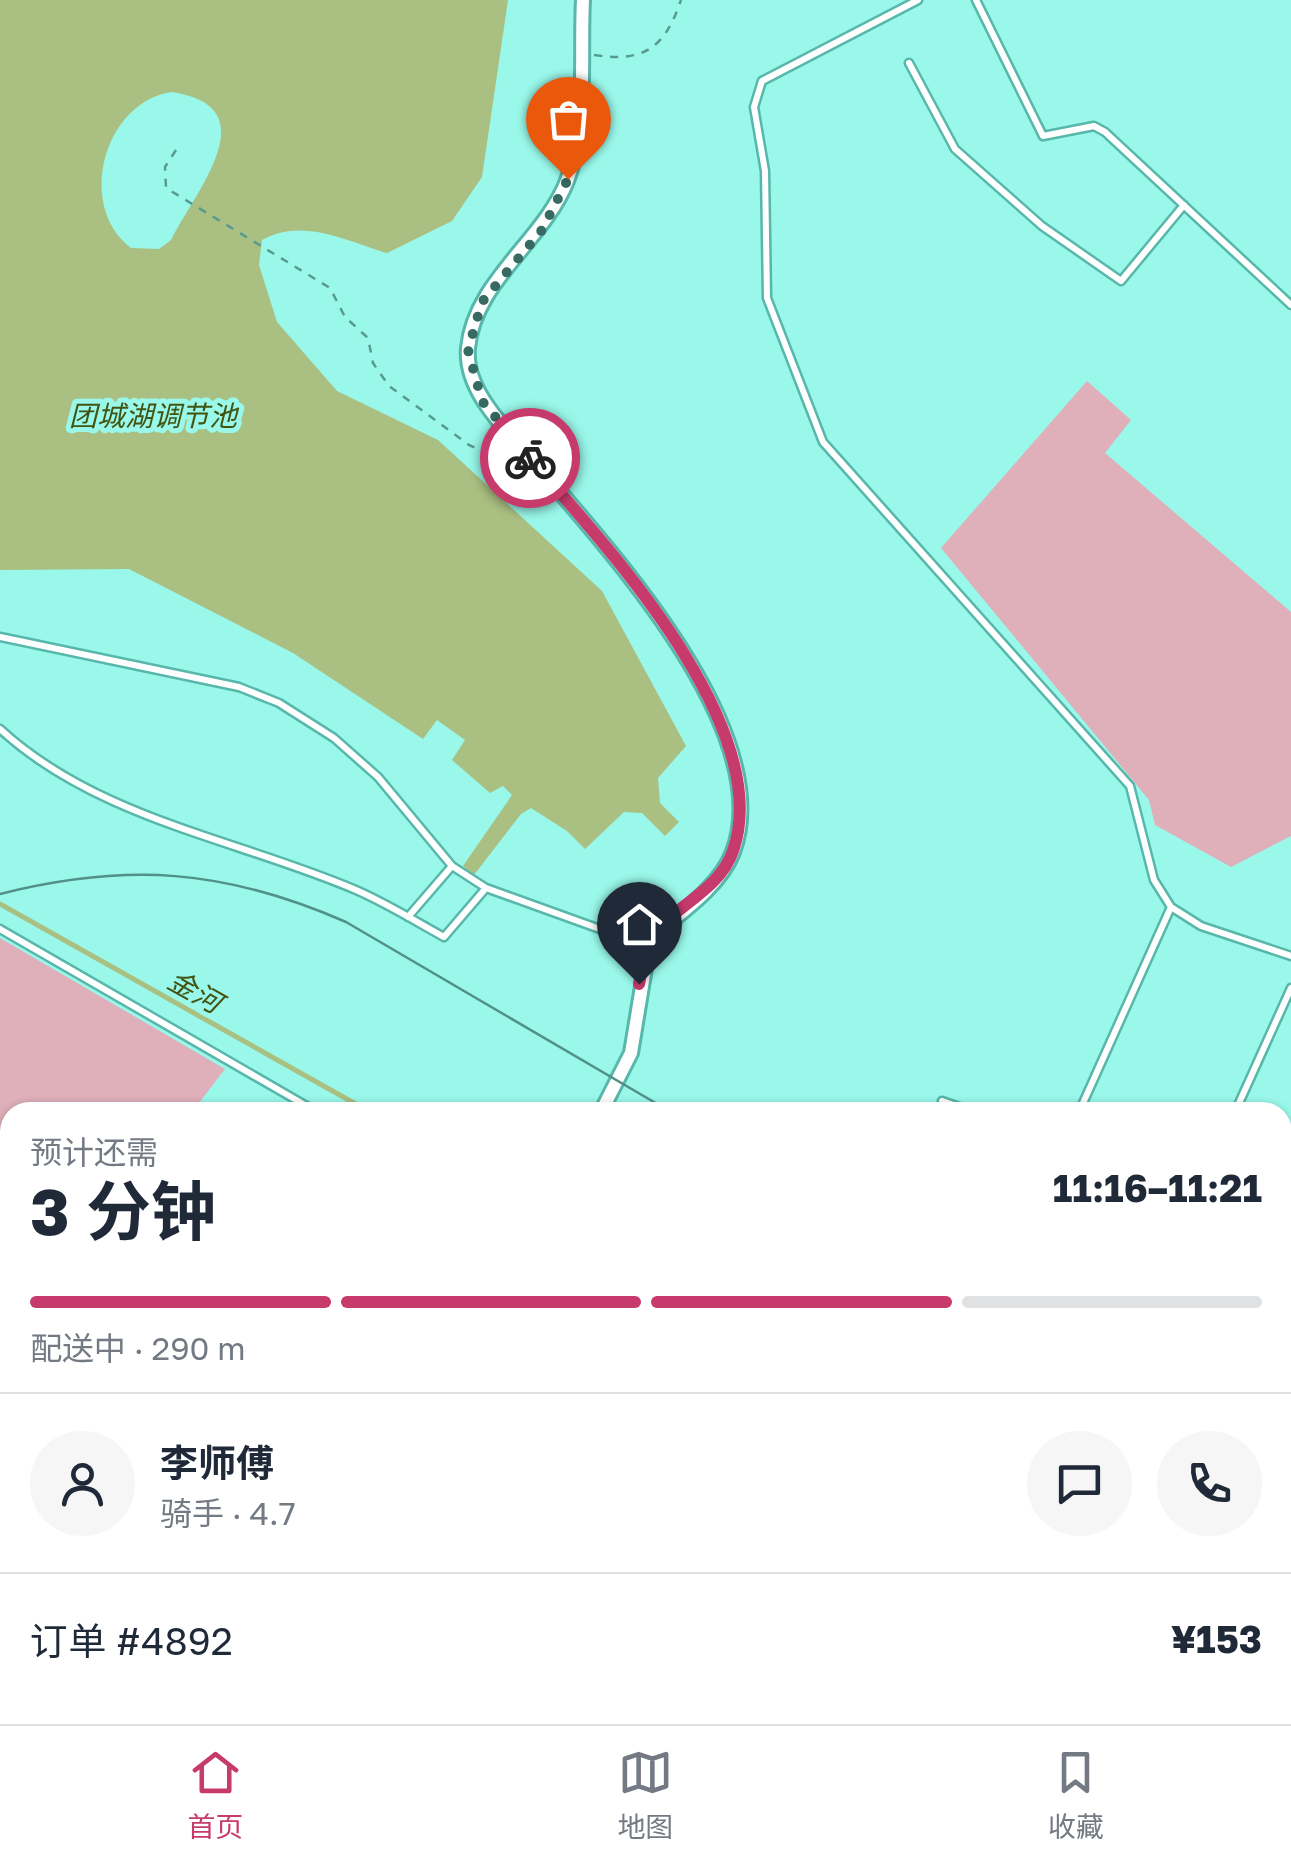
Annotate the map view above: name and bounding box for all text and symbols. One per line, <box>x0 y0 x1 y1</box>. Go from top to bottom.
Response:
pin <box>526 77 611 180</box>
icon: bag <box>541 92 596 147</box>
water label: 团城湖调节池 <box>69 399 240 432</box>
courier <box>480 408 580 508</box>
icon: bike <box>503 431 558 486</box>
pin <box>597 882 682 985</box>
icon: home <box>612 897 667 952</box>
water label: 金河 <box>163 963 232 1021</box>
text: 预计还需 <box>30 1133 158 1171</box>
text: 11:16–11:21 <box>1053 1165 1262 1210</box>
text: 3 分钟 <box>30 1171 216 1249</box>
text: 配送中 · 290 m <box>30 1329 246 1367</box>
button: person <box>30 1431 135 1536</box>
button: chat <box>1027 1431 1132 1536</box>
button: phone <box>1157 1431 1262 1536</box>
text: 李师傅 <box>160 1440 274 1485</box>
text: 骑手 · 4.7 <box>160 1494 296 1532</box>
text: ¥153 <box>1171 1616 1262 1661</box>
text: 订单 #4892 <box>30 1618 233 1663</box>
tab: 首页 <box>187 1745 243 1845</box>
tab: 地图 <box>617 1745 674 1845</box>
tab: 收藏 <box>1048 1745 1104 1845</box>

